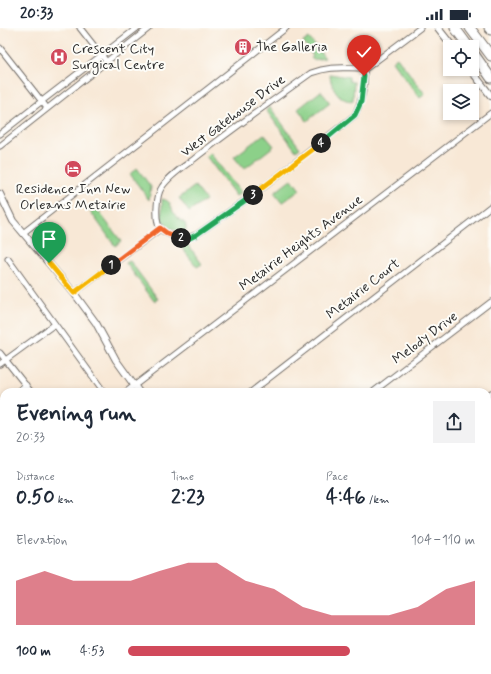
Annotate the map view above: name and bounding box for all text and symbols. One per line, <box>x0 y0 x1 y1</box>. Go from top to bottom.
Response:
text: 20:33 <box>20 4 53 24</box>
pin <box>347 35 381 76</box>
building icon: The Galleria <box>233 37 253 57</box>
place label: The Galleria <box>256 38 328 56</box>
place label: Crescent City Surgical Centre <box>72 40 165 75</box>
map controls <box>443 40 479 120</box>
button: locate <box>443 40 479 76</box>
icon: check <box>353 41 375 63</box>
hospital icon: Crescent City Surgical Centre <box>49 47 69 67</box>
street label: West Gatehouse Drive <box>177 71 289 161</box>
button: layers <box>443 84 479 120</box>
pin: 4 <box>311 133 331 153</box>
text: 4 <box>318 136 324 150</box>
hotel icon: Residence Inn New Orleans Metairie <box>63 159 83 179</box>
place label: Residence Inn New Orleans Metairie <box>16 180 131 214</box>
pin: 3 <box>243 185 263 205</box>
text: 3 <box>251 188 255 202</box>
street label: Metairie Heights Avenue <box>236 191 366 295</box>
pin <box>32 222 66 263</box>
icon: arrive <box>38 228 60 250</box>
pin: 2 <box>171 228 191 248</box>
text: 2 <box>178 231 184 245</box>
street label: Metairie Court <box>323 254 404 323</box>
pin: 1 <box>101 255 121 275</box>
text: 1 <box>109 258 113 272</box>
street label: Melody Drive <box>389 307 461 369</box>
text: Evening run <box>16 400 136 428</box>
button: share <box>433 401 475 443</box>
text: 20:33 <box>16 429 45 446</box>
text: Distance <box>16 470 55 484</box>
text: Time <box>171 470 194 484</box>
text: Pace <box>326 470 348 484</box>
text: 0.50 <box>16 484 55 511</box>
text: 2:23 <box>171 484 204 511</box>
text: 4:46 <box>326 484 366 511</box>
text: km <box>55 493 74 507</box>
text: /km <box>366 493 390 507</box>
text: Elevation <box>16 532 67 549</box>
text: 104–110 m <box>411 532 475 549</box>
text: 100 m <box>16 643 51 660</box>
text: 4:53 <box>80 643 104 660</box>

